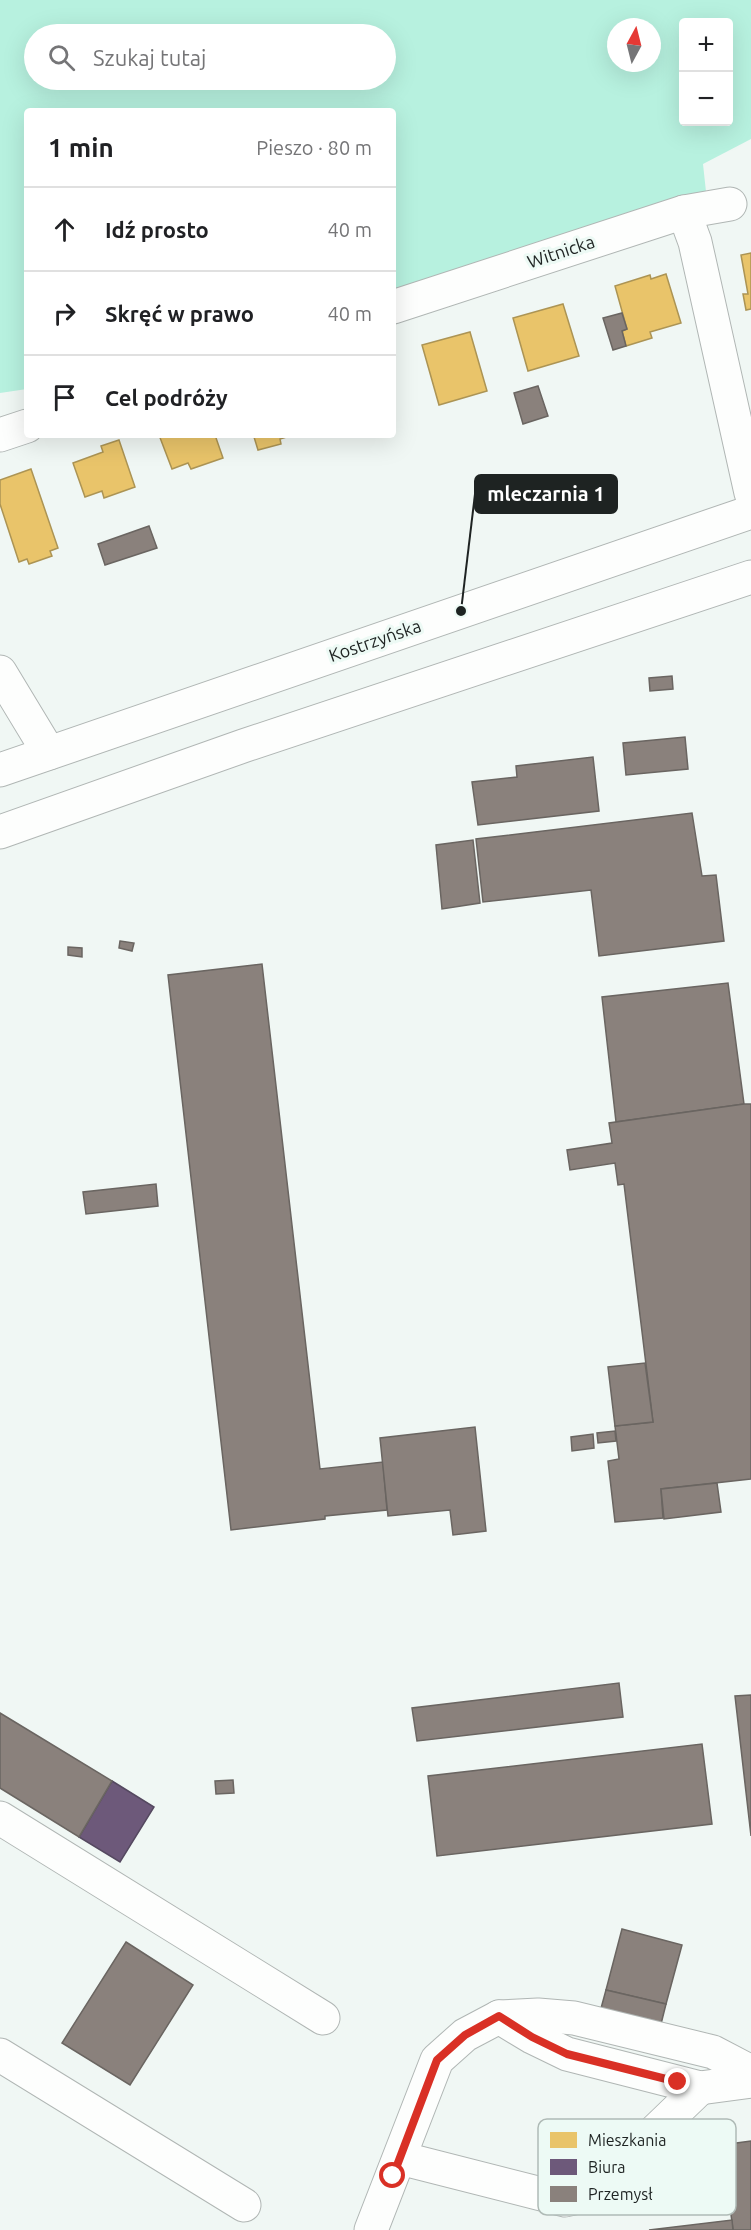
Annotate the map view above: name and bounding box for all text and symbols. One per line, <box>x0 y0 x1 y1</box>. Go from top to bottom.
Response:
north arrow <box>607 18 661 72</box>
map controls <box>679 18 733 126</box>
button: + <box>679 18 733 72</box>
search box <box>24 24 396 90</box>
icon: search <box>45 41 78 74</box>
text: Szukaj tutaj <box>93 45 206 70</box>
button: − <box>679 72 733 126</box>
text: 1 min <box>48 133 114 162</box>
text: Pieszo · 80 m <box>256 136 372 159</box>
icon: ahead <box>48 213 81 246</box>
text: Idź prosto <box>105 217 209 242</box>
text: 40 m <box>328 218 372 241</box>
street label: Witnicka <box>524 231 597 271</box>
icon: right <box>48 297 81 330</box>
text: Skręć w prawo <box>105 301 254 326</box>
text: 40 m <box>328 302 372 325</box>
icon: arrive <box>48 381 81 414</box>
text: Cel podróży <box>105 385 228 410</box>
callout: mleczarnia 1 <box>475 475 617 513</box>
text: mleczarnia 1 <box>487 482 605 505</box>
street label: Kostrzyńska <box>326 615 423 665</box>
route end <box>664 2068 690 2094</box>
legend <box>538 2119 736 2215</box>
text: Mieszkania <box>588 2131 666 2149</box>
text: Biura <box>588 2158 625 2176</box>
route start <box>379 2162 405 2188</box>
text: Przemysł <box>588 2185 653 2203</box>

